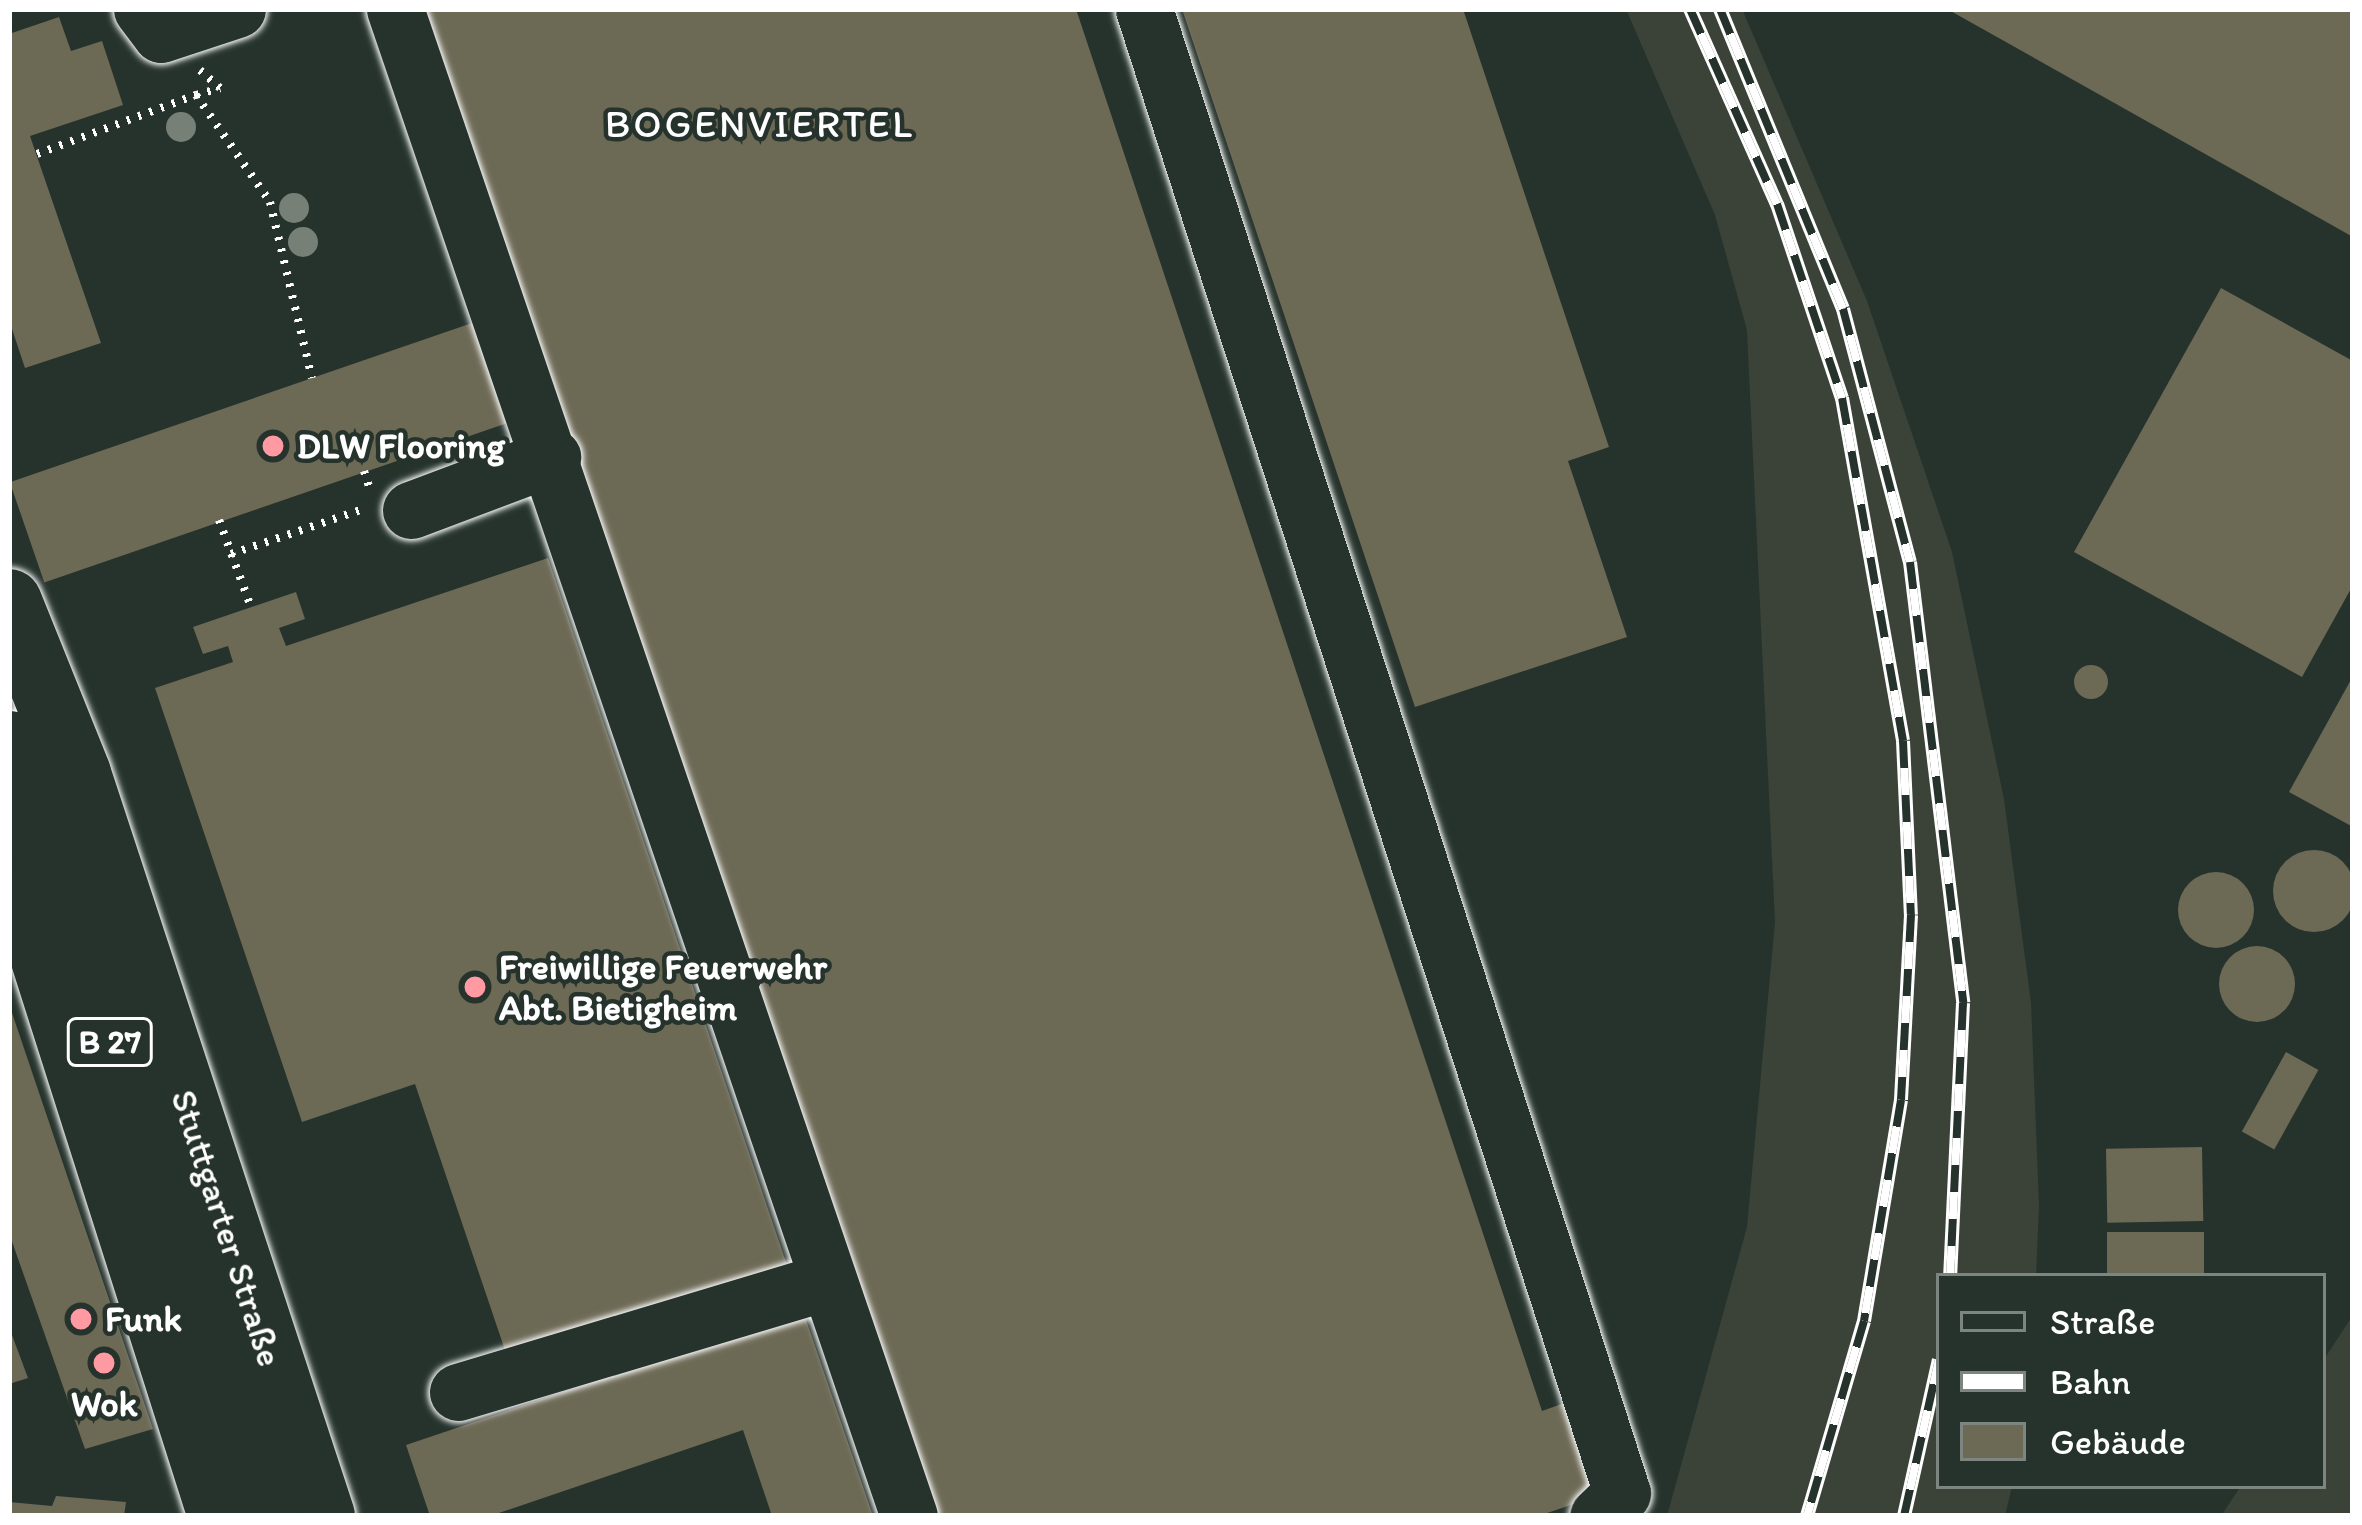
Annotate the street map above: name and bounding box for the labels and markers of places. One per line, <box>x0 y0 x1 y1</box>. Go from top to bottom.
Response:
place label: DLW Flooring <box>297 424 505 468</box>
marker: DLW Flooring <box>260 433 286 459</box>
place label: Freiwillige Feuerwehr Abt. Bietigheim <box>499 944 825 1029</box>
marker: Freiwillige Feuerwehr Abt. Bietigheim <box>462 974 488 1000</box>
place label: Funk <box>105 1297 182 1341</box>
marker: Funk <box>68 1306 94 1332</box>
marker: Wok <box>91 1350 117 1376</box>
place label: Wok <box>71 1382 137 1426</box>

